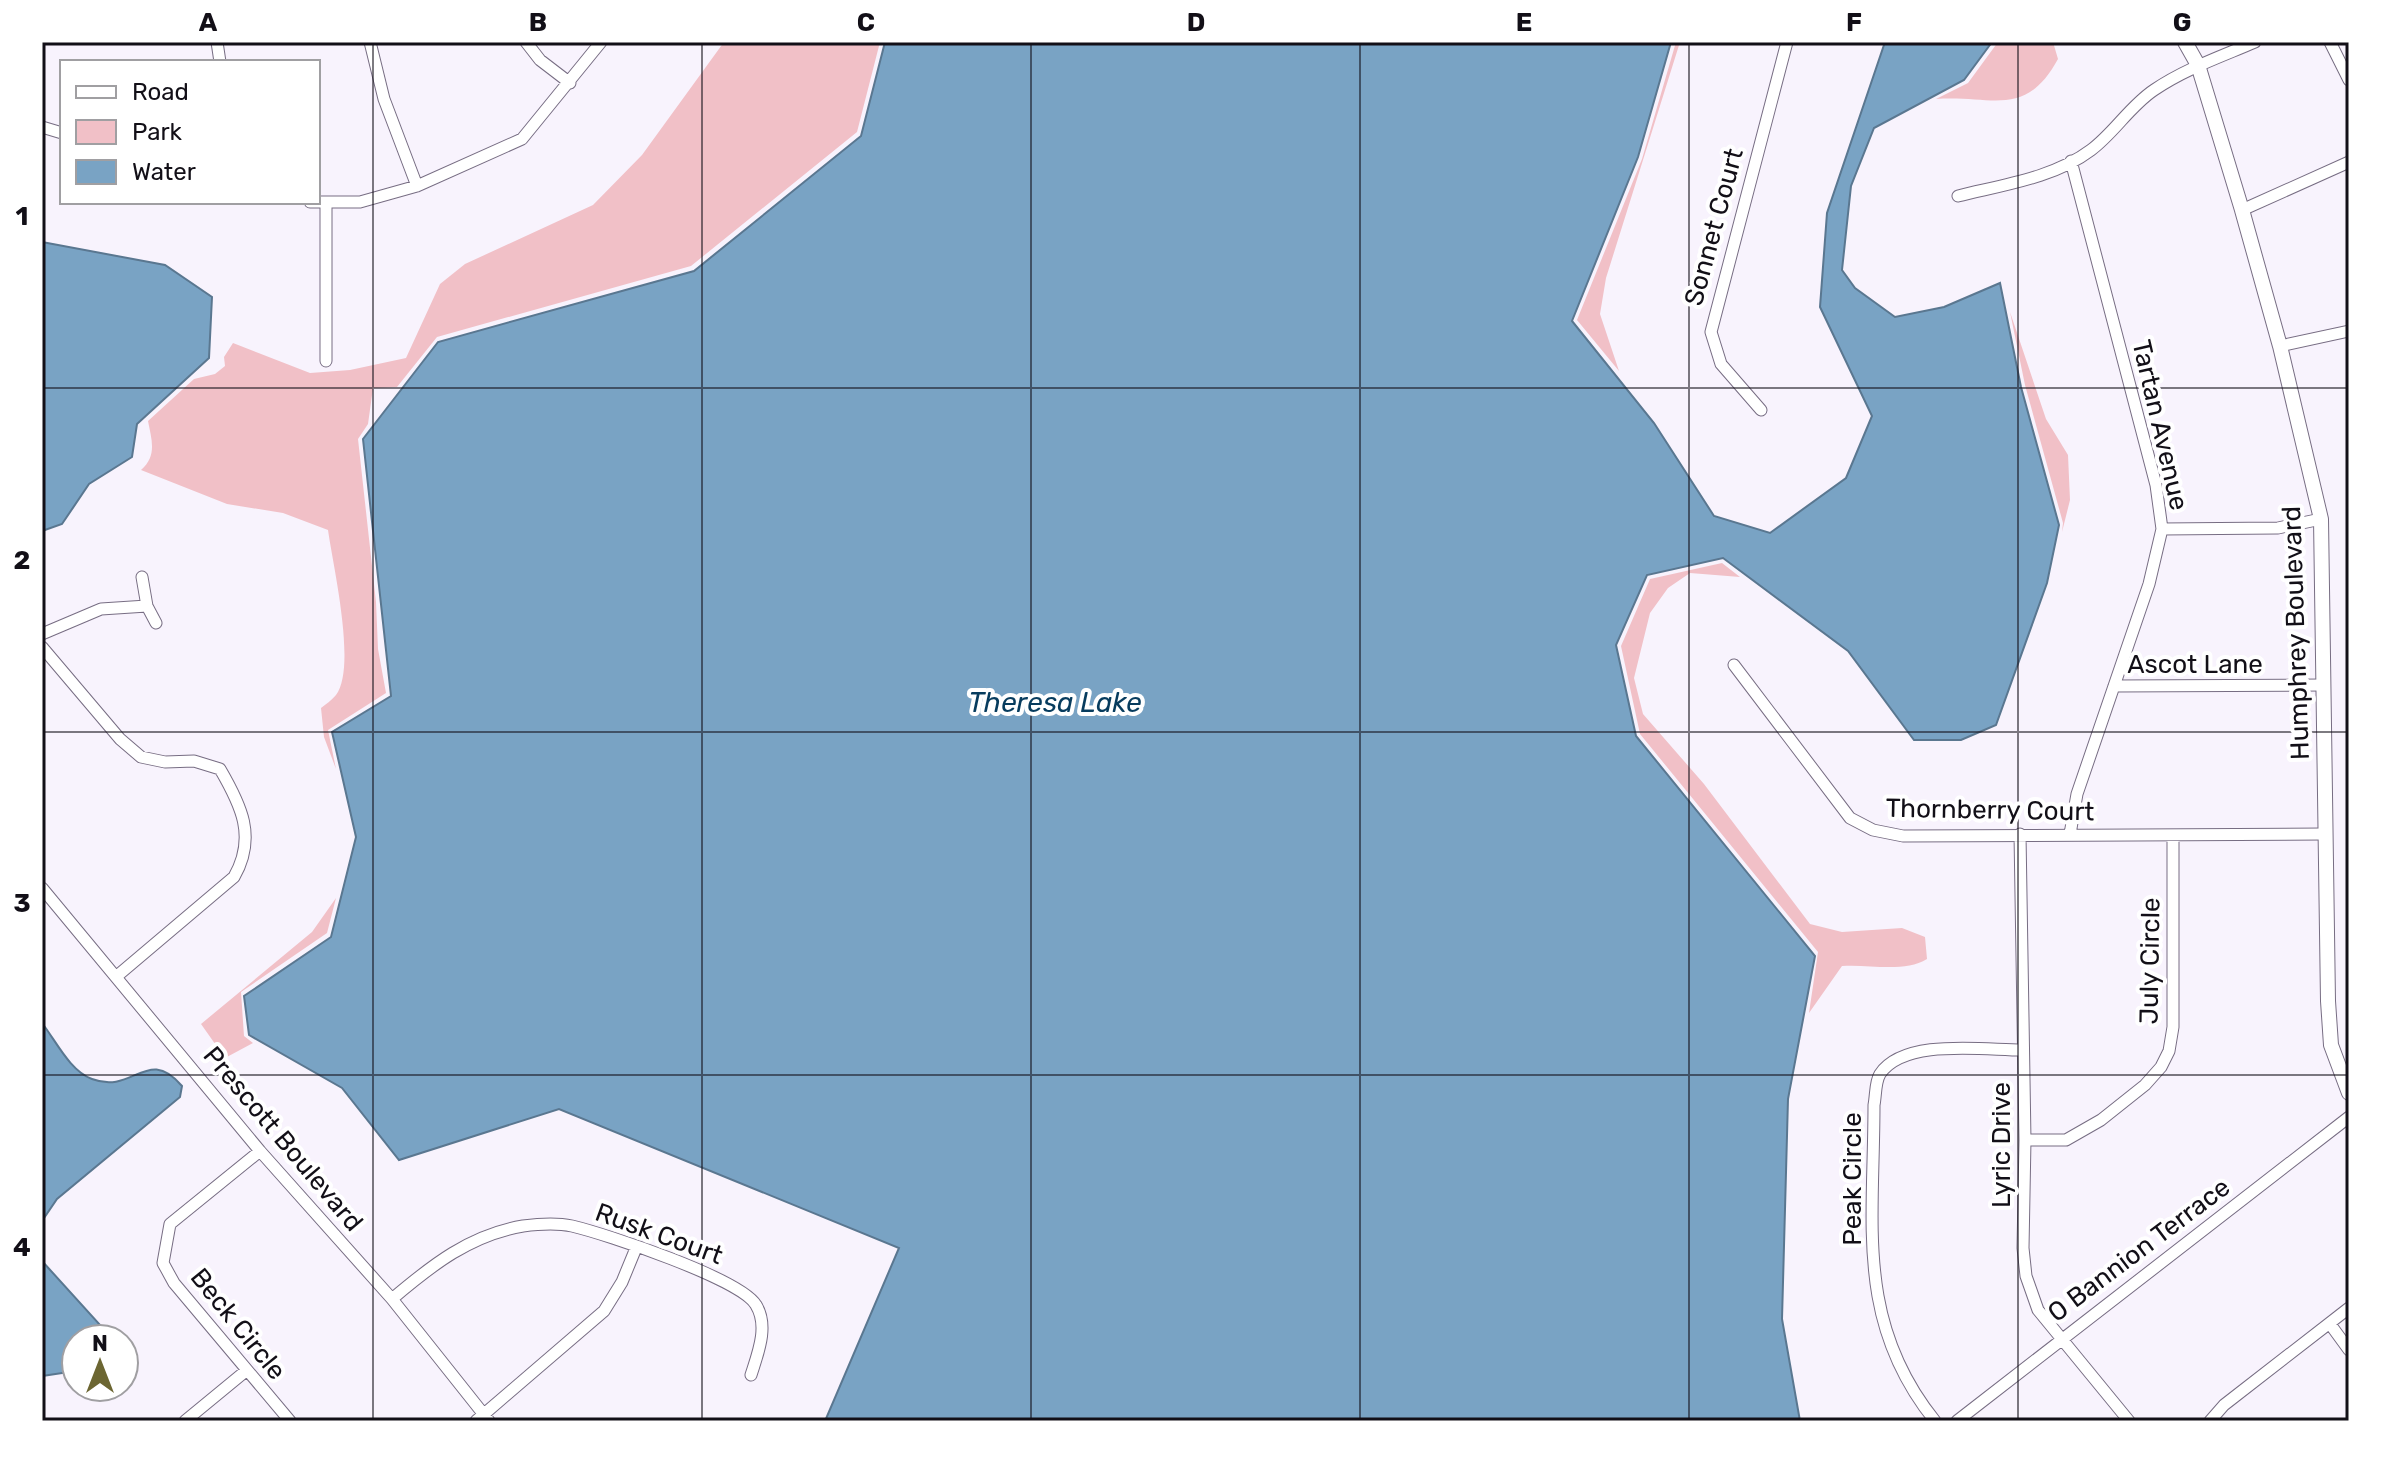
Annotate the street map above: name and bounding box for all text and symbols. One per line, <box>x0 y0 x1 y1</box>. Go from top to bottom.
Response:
text: A <box>199 7 218 38</box>
text: B <box>529 7 547 38</box>
text: C <box>857 7 875 38</box>
text: D <box>1187 7 1205 38</box>
text: E <box>1516 7 1532 38</box>
text: F <box>1846 7 1862 38</box>
text: G <box>2173 7 2191 38</box>
legend <box>60 60 320 204</box>
text: Road <box>132 78 189 106</box>
text: Park <box>132 118 183 146</box>
street label: Sonnet Court <box>1678 145 1750 309</box>
text: Water <box>132 158 196 186</box>
text: 1 <box>16 201 28 232</box>
street label: Tartan Avenue <box>2125 337 2195 513</box>
street label: Humphrey Boulevard <box>2276 506 2316 760</box>
text: 2 <box>14 545 30 576</box>
street label: Ascot Lane <box>2127 649 2263 680</box>
water label: Theresa Lake <box>968 686 1142 719</box>
street label: Thornberry Court <box>1885 793 2095 827</box>
text: 3 <box>13 888 31 919</box>
street label: July Circle <box>2133 897 2167 1025</box>
street label: Prescott Boulevard <box>197 1040 369 1238</box>
street label: Lyric Drive <box>1986 1082 2017 1208</box>
street label: Peak Circle <box>1837 1112 1868 1246</box>
street label: O Bannion Terrace <box>2042 1171 2236 1329</box>
street label: Rusk Court <box>591 1197 727 1271</box>
text: 4 <box>13 1232 31 1263</box>
street label: Beck Circle <box>184 1262 292 1386</box>
north arrow <box>60 1323 140 1403</box>
text: N <box>92 1330 108 1357</box>

